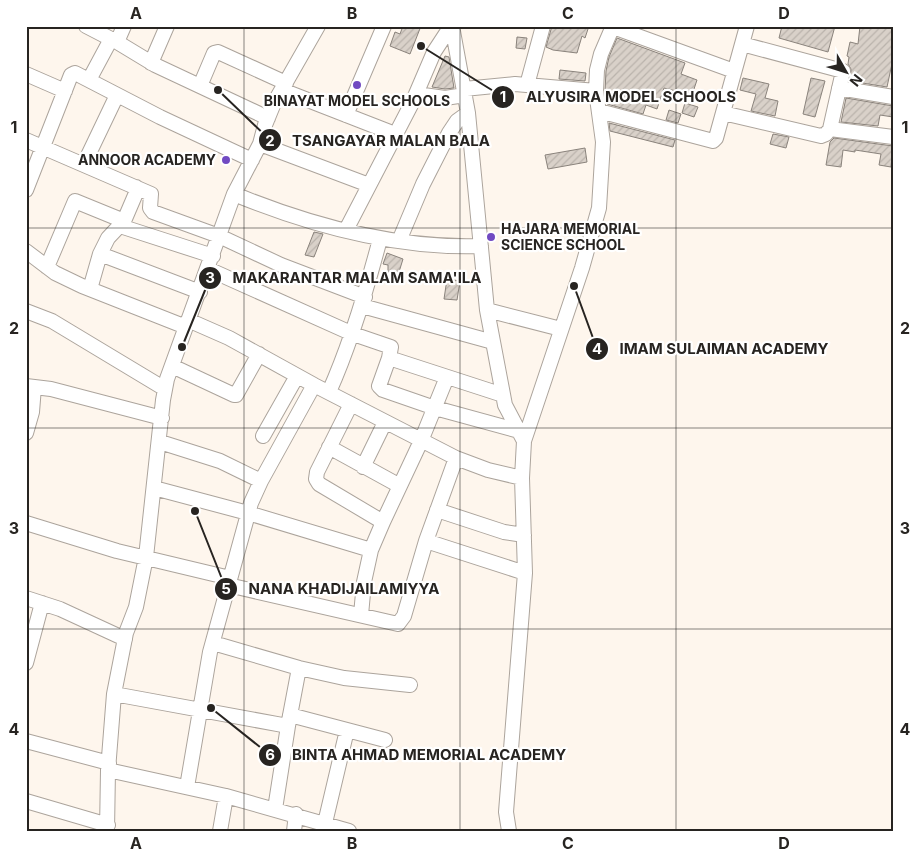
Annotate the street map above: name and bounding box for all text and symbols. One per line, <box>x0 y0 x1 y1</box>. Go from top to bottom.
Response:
text: A <box>130 3 142 23</box>
text: B <box>347 3 357 23</box>
text: C <box>562 3 574 23</box>
text: D <box>778 3 790 23</box>
north arrow <box>822 48 872 98</box>
text: N <box>847 71 866 90</box>
marker: BINAYAT MODEL SCHOOLS <box>351 79 363 91</box>
callout: ALYUSIRA MODEL SCHOOLS <box>491 82 746 112</box>
text: 1 <box>500 87 506 106</box>
text: ALYUSIRA MODEL SCHOOLS <box>526 87 736 106</box>
place label: BINAYAT MODEL SCHOOLS <box>264 92 450 109</box>
text: 1 <box>11 117 17 137</box>
text: 1 <box>902 117 908 137</box>
callout: TSANGAYAR MALAN BALA <box>257 125 500 155</box>
text: 2 <box>265 131 275 150</box>
text: TSANGAYAR MALAN BALA <box>292 131 490 150</box>
place label: ANNOOR ACADEMY <box>78 151 216 168</box>
marker: ANNOOR ACADEMY <box>220 154 232 166</box>
place label: HAJARA MEMORIAL SCIENCE SCHOOL <box>501 220 640 253</box>
marker: HAJARA MEMORIAL SCIENCE SCHOOL <box>485 231 497 243</box>
callout: MAKARANTAR MALAM SAMA'ILA <box>197 263 491 293</box>
text: 3 <box>205 268 215 287</box>
text: MAKARANTAR MALAM SAMA'ILA <box>232 268 482 287</box>
text: 2 <box>9 318 19 338</box>
text: 2 <box>900 318 910 338</box>
callout: IMAM SULAIMAN ACADEMY <box>584 334 839 364</box>
text: 4 <box>592 339 602 358</box>
text: IMAM SULAIMAN ACADEMY <box>619 339 829 358</box>
text: 3 <box>9 518 19 538</box>
text: 3 <box>900 518 910 538</box>
callout: NANA KHADIJAILAMIYYA <box>213 574 449 604</box>
text: 5 <box>221 579 231 598</box>
text: NANA KHADIJAILAMIYYA <box>249 579 439 598</box>
text: 4 <box>9 719 20 739</box>
text: 4 <box>900 719 911 739</box>
callout: BINTA AHMAD MEMORIAL ACADEMY <box>257 740 576 770</box>
text: 6 <box>265 745 275 764</box>
text: BINTA AHMAD MEMORIAL ACADEMY <box>292 745 566 764</box>
text: A <box>130 833 142 853</box>
text: B <box>347 833 357 853</box>
text: C <box>562 833 574 853</box>
text: D <box>778 833 790 853</box>

